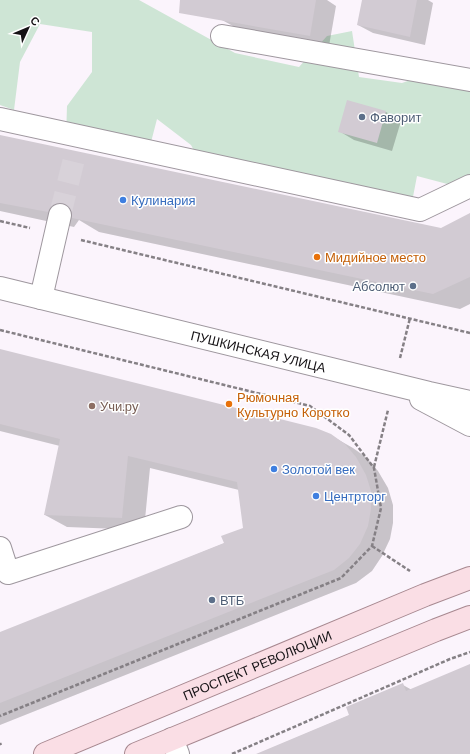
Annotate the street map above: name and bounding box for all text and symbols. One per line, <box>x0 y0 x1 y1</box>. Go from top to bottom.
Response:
north arrow <box>8 8 48 48</box>
text: С <box>27 13 43 29</box>
place label: Фаворит <box>370 109 422 126</box>
marker: Фаворит <box>357 112 367 122</box>
place label: Кулинария <box>131 192 196 209</box>
marker: Кулинария <box>118 195 128 205</box>
place label: Мидийное место <box>325 249 426 266</box>
marker: Мидийное место <box>312 252 322 262</box>
place label: Абсолют <box>352 278 405 295</box>
marker: Абсолют <box>408 281 418 291</box>
street label: ПУШКИНСКАЯ УЛИЦА <box>189 327 328 376</box>
place label: Рюмочная Культурно Коротко <box>237 389 350 421</box>
place label: Учи.ру <box>100 398 139 415</box>
marker: Рюмочная Культурно Коротко <box>224 399 234 409</box>
marker: Учи.ру <box>87 401 97 411</box>
place label: Золотой век <box>282 461 355 478</box>
marker: Золотой век <box>269 464 279 474</box>
place label: Центрторг <box>324 488 386 505</box>
marker: Центрторг <box>311 491 321 501</box>
place label: ВТБ <box>220 592 244 609</box>
marker: ВТБ <box>207 595 217 605</box>
street label: ПРОСПЕКТ РЕВОЛЮЦИИ <box>180 627 334 704</box>

